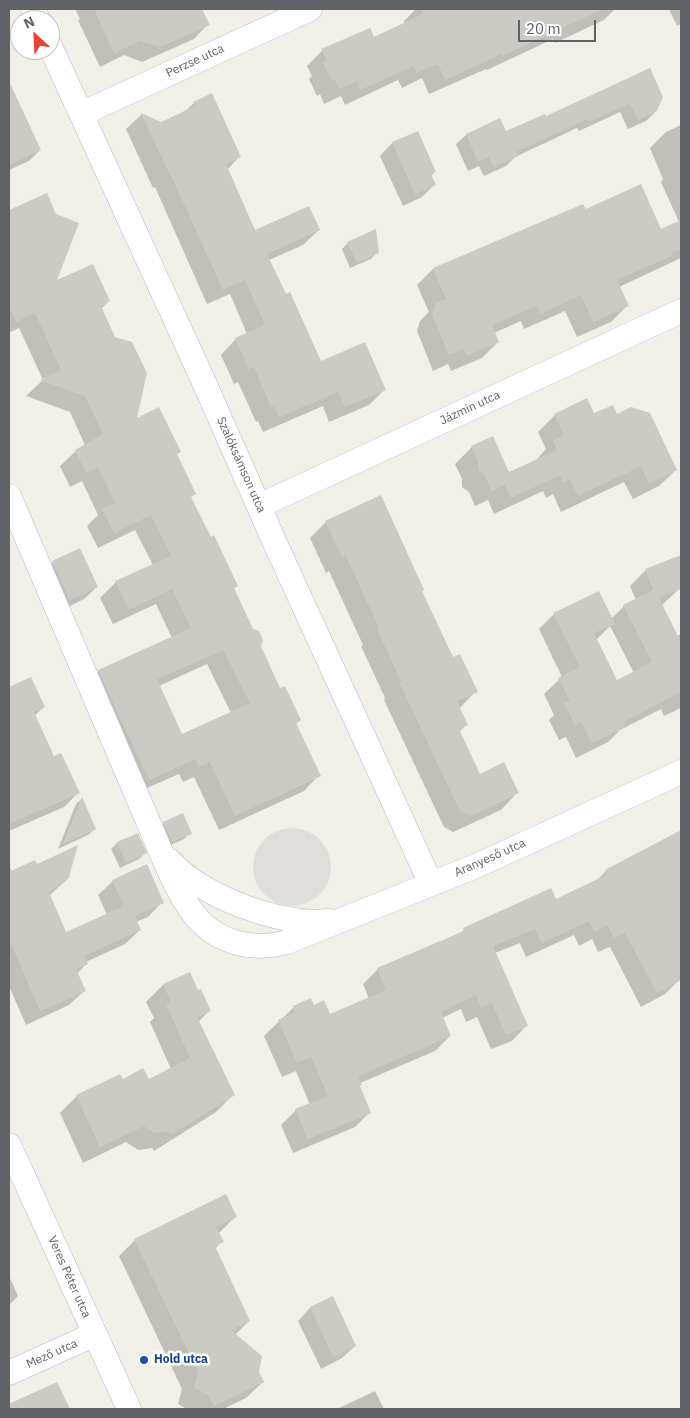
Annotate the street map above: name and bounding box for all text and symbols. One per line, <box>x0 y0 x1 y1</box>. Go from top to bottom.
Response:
north arrow <box>10 10 60 60</box>
scale bar <box>520 10 598 42</box>
text: N <box>21 12 37 33</box>
text: 20 m <box>526 19 561 38</box>
street label: Perzse utca <box>164 41 226 81</box>
street label: Jázmin utca <box>438 388 502 428</box>
street label: Szalóksámson utca <box>213 415 269 515</box>
street label: Aranyeső utca <box>452 836 528 880</box>
street label: Veres Péter utca <box>44 1234 94 1320</box>
street label: Mező utca <box>24 1336 80 1372</box>
place label: Hold utca <box>154 1353 208 1367</box>
marker: Hold utca <box>138 1354 150 1366</box>

